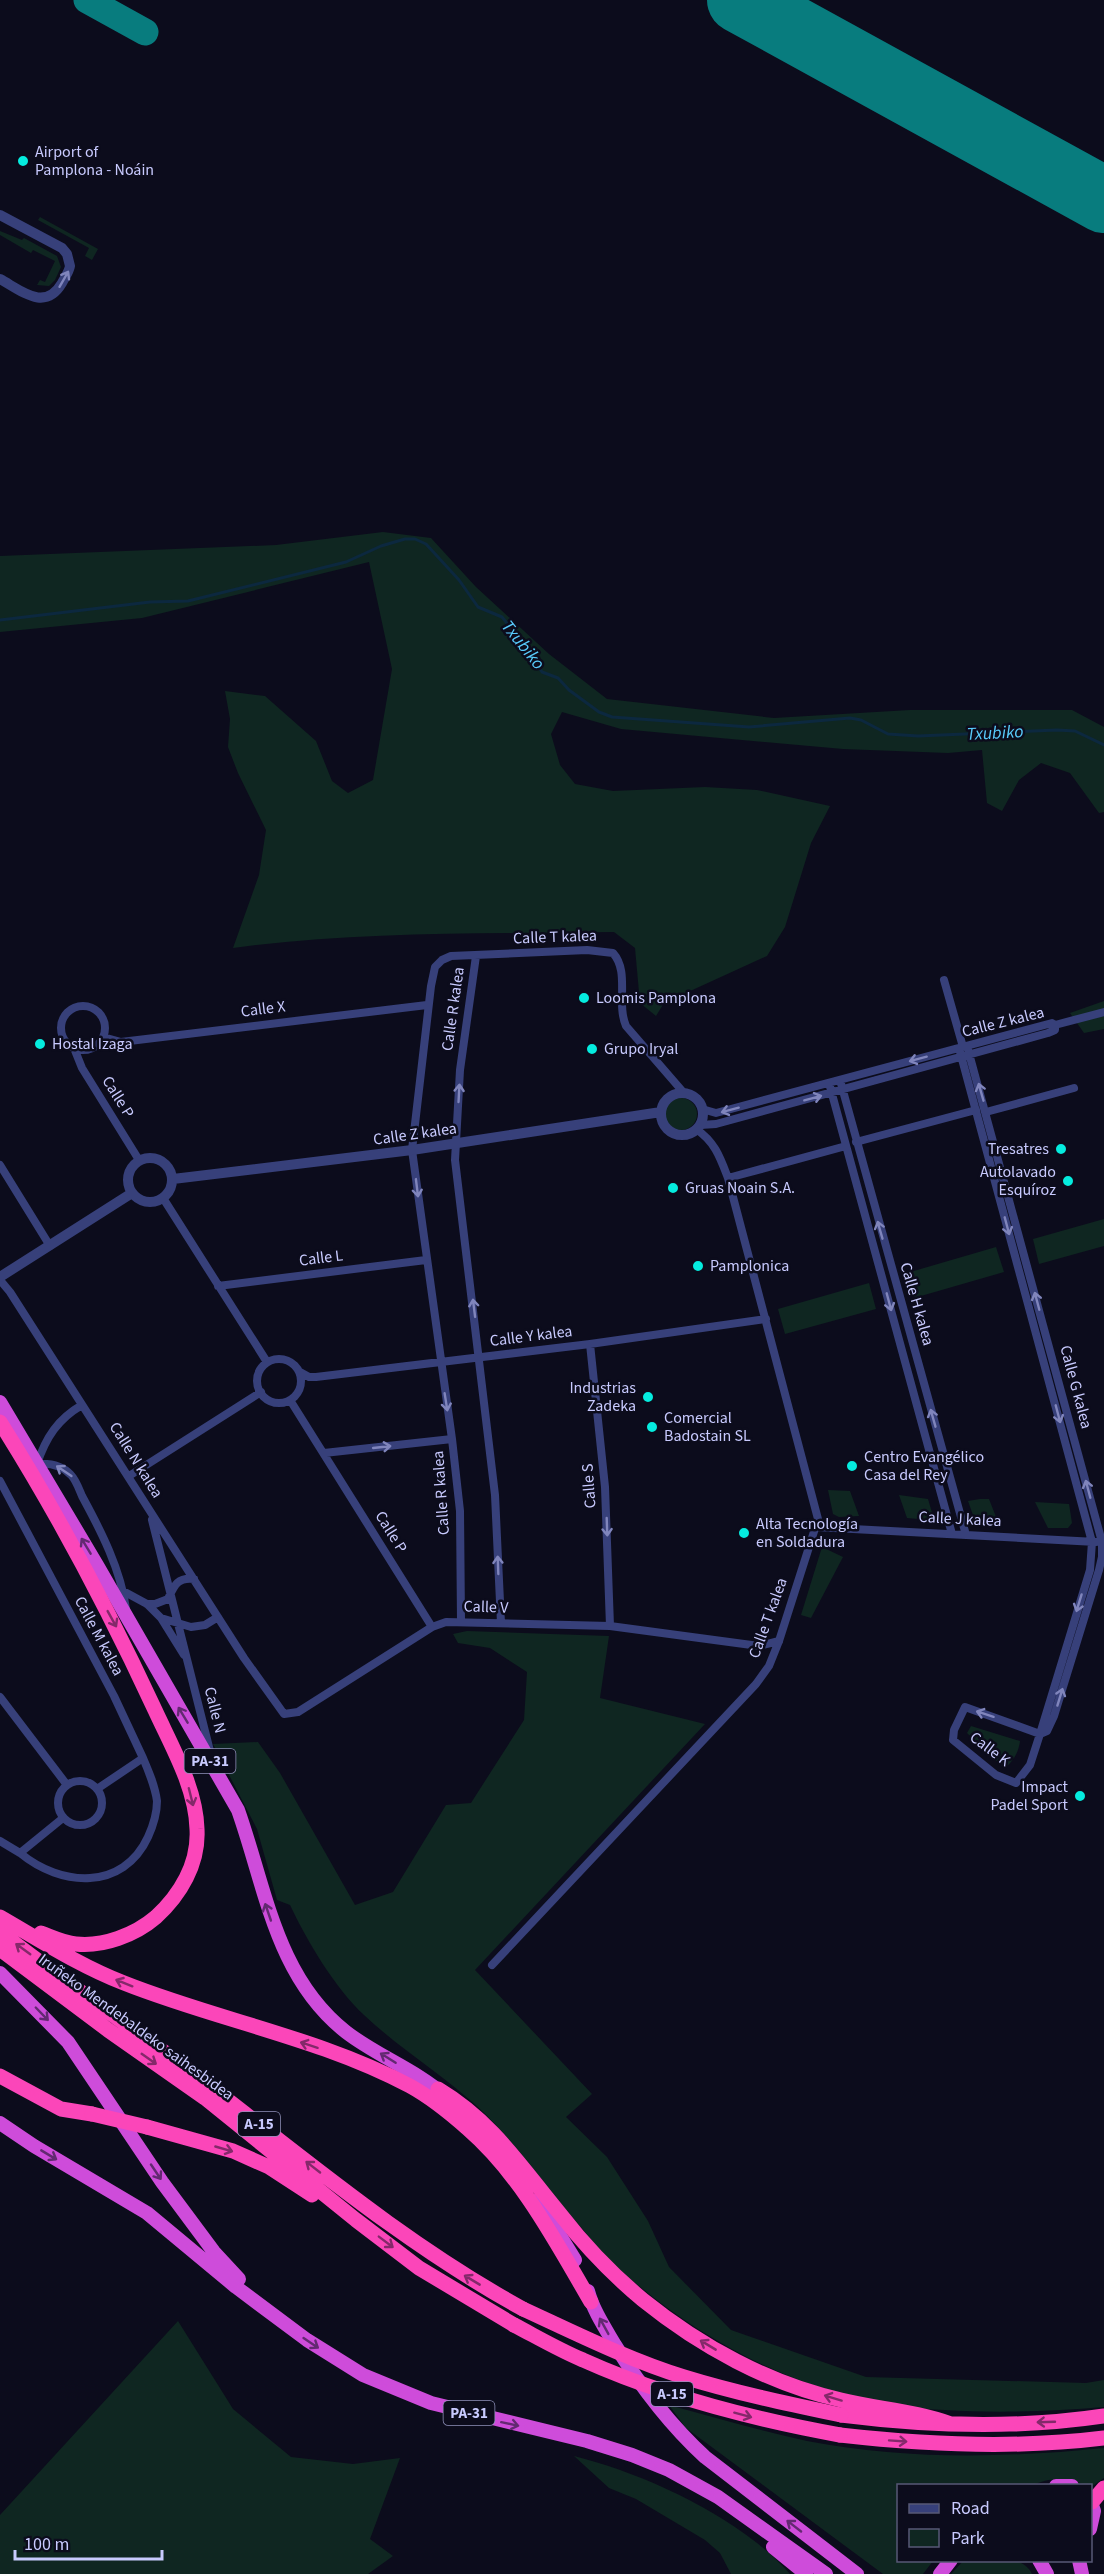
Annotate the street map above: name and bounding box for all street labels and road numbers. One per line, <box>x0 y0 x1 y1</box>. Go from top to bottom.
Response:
street label: Calle T kalea <box>513 925 597 949</box>
street label: Calle R kalea <box>436 966 470 1052</box>
street label: Calle X <box>239 995 287 1023</box>
street label: Calle Z kalea <box>960 1001 1046 1043</box>
street label: Calle P <box>97 1072 139 1122</box>
street label: Calle Z kalea <box>372 1117 458 1151</box>
street label: Calle L <box>298 1244 345 1272</box>
street label: Calle H kalea <box>895 1260 939 1348</box>
street label: Calle Y kalea <box>488 1320 574 1352</box>
street label: Calle G kalea <box>1054 1343 1098 1431</box>
street label: Calle N kalea <box>104 1418 168 1502</box>
street label: Calle R kalea <box>427 1450 455 1536</box>
street label: Calle S <box>576 1463 602 1509</box>
street label: Calle J kalea <box>918 1506 1002 1532</box>
street label: Calle P <box>370 1507 412 1557</box>
street label: Calle T kalea <box>743 1575 793 1661</box>
street label: Calle M kalea <box>69 1592 129 1680</box>
street label: Calle V <box>463 1595 509 1619</box>
street label: Calle N <box>199 1685 231 1735</box>
street label: Calle K <box>965 1726 1015 1772</box>
road number: PA-31 <box>184 1749 236 1773</box>
street label: Iruñeko Mendebaldeko saihesbidea <box>34 1949 238 2105</box>
road number: A-15 <box>238 2112 280 2136</box>
road number: A-15 <box>651 2382 693 2406</box>
road number: PA-31 <box>444 2401 494 2425</box>

